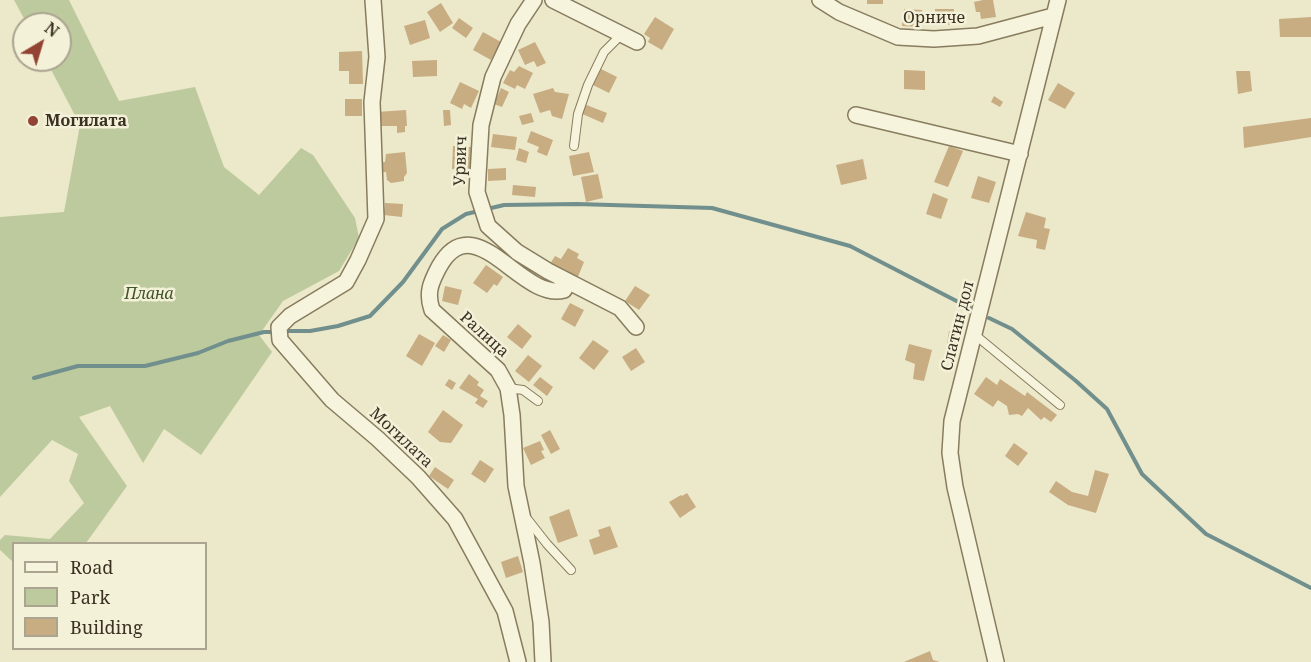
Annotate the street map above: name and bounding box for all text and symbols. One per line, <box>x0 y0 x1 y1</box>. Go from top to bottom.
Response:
street label: Орниче <box>903 8 965 28</box>
north arrow <box>12 12 72 72</box>
text: N <box>40 17 64 42</box>
place label: Могилата <box>45 111 127 131</box>
marker: Могилата <box>26 114 40 128</box>
street label: Урвич <box>451 136 471 186</box>
street label: Слатин дол <box>938 279 978 373</box>
park label: Плана <box>124 284 174 304</box>
street label: Ралица <box>456 308 512 362</box>
street label: Могилата <box>365 404 437 472</box>
legend <box>12 542 207 650</box>
text: Road <box>70 555 113 579</box>
text: Park <box>70 585 110 609</box>
text: Building <box>70 615 143 639</box>

